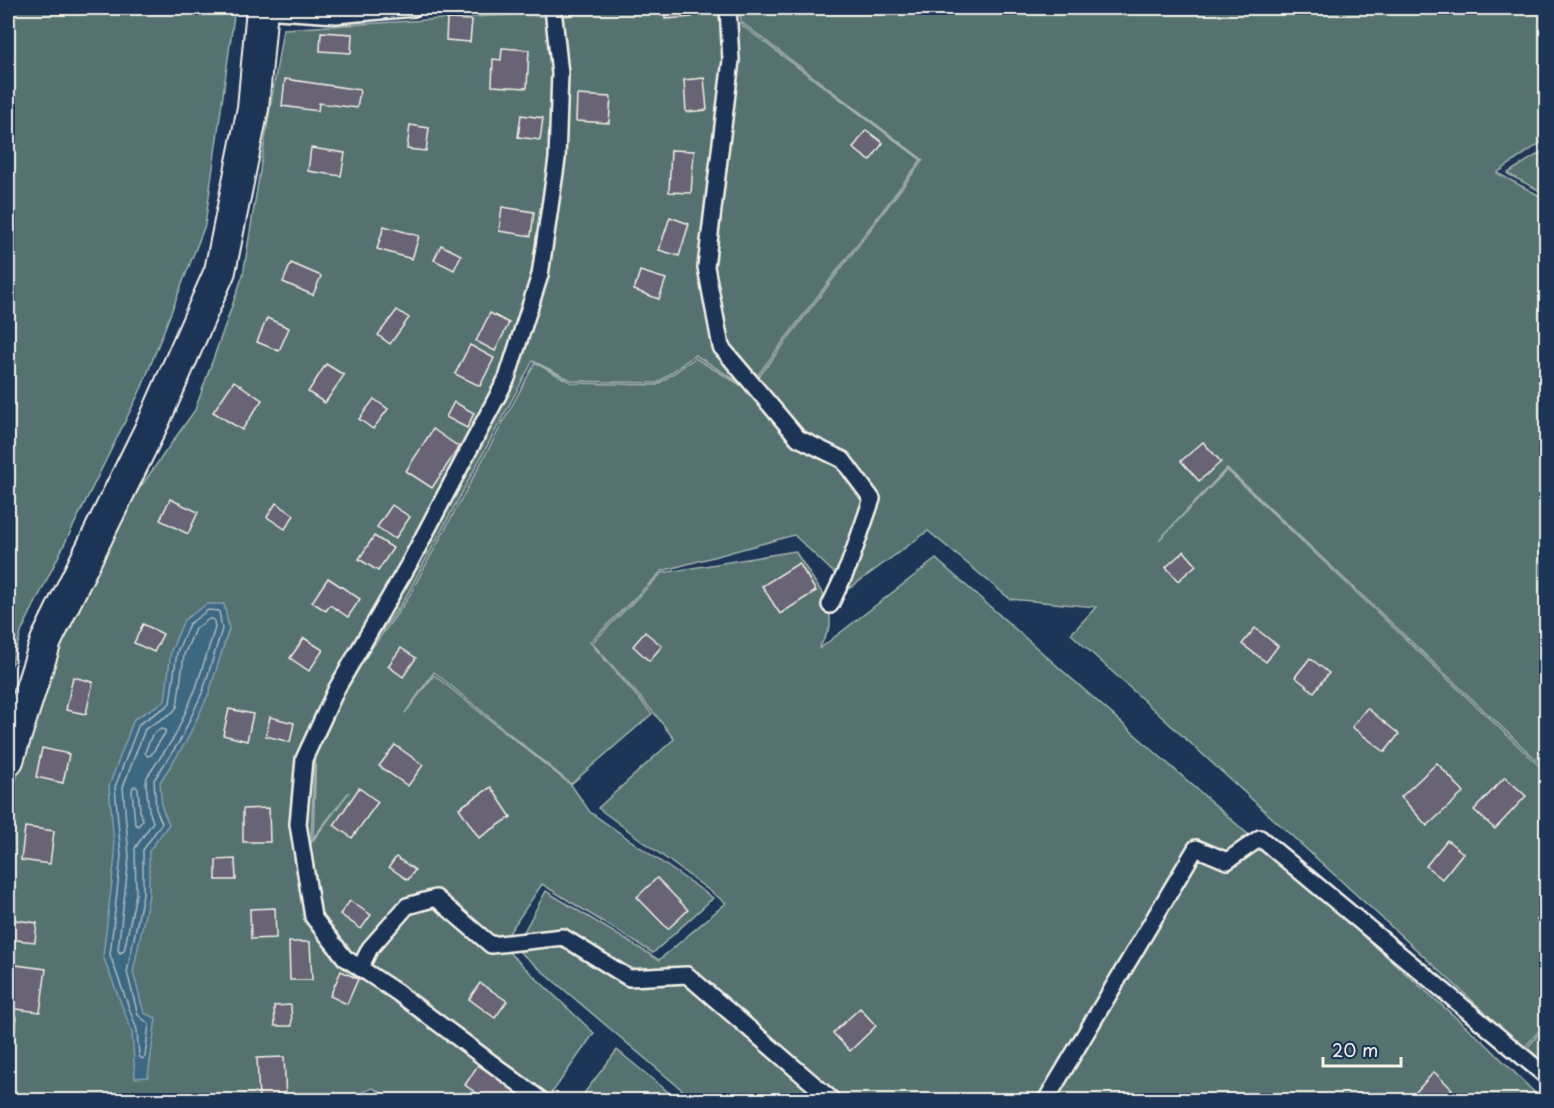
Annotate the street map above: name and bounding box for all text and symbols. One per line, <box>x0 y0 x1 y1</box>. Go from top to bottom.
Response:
scale bar <box>1323 1030 1401 1068</box>
text: 20 m <box>1332 1036 1378 1063</box>

